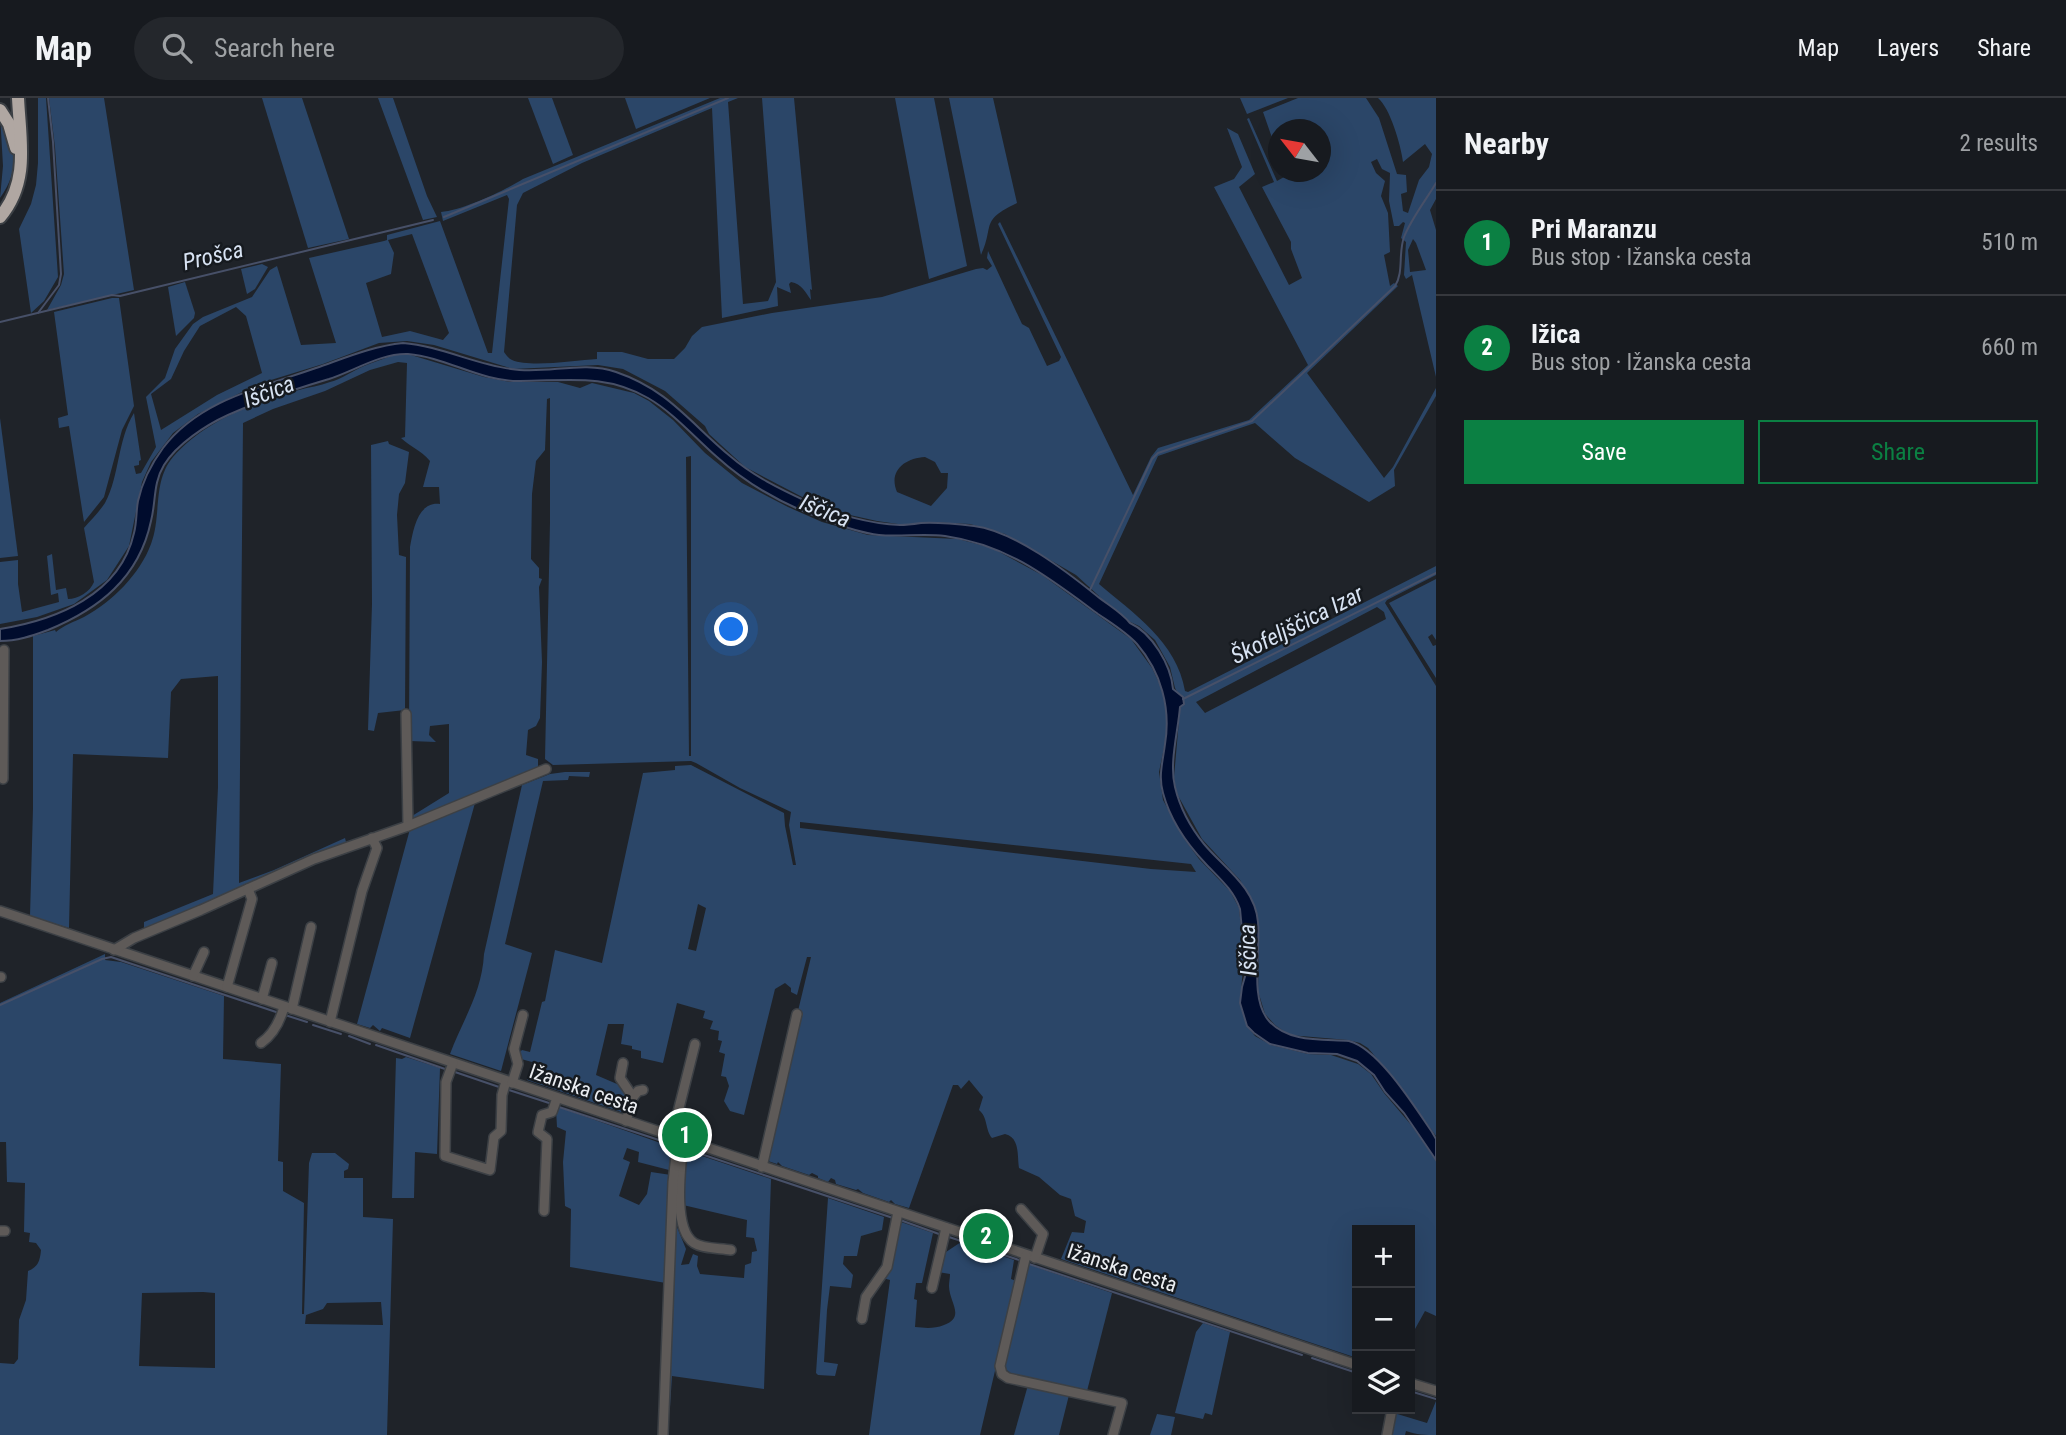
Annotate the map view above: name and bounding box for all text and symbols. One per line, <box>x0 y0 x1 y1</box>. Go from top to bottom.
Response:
search box <box>134 17 624 80</box>
text: Map <box>35 29 92 68</box>
icon: search <box>158 29 196 67</box>
text: Search here <box>214 33 335 63</box>
text: Map <box>1798 34 1839 62</box>
text: Layers <box>1877 34 1939 62</box>
text: Share <box>1977 34 2031 62</box>
north arrow <box>1268 119 1331 182</box>
text: Nearby <box>1464 126 1549 161</box>
text: 2 results <box>1960 130 2038 157</box>
text: Pri Maranzu <box>1531 214 1657 244</box>
text: 1 <box>1481 229 1493 256</box>
text: 510 m <box>1981 229 2038 256</box>
water label: Prošca <box>180 236 246 276</box>
text: Bus stop · Ižanska cesta <box>1531 244 1751 271</box>
text: Ižica <box>1531 319 1581 349</box>
text: 2 <box>1481 334 1493 361</box>
text: 660 m <box>1981 334 2038 361</box>
text: Bus stop · Ižanska cesta <box>1531 349 1751 376</box>
water label: Iščica <box>240 370 298 414</box>
button: Save <box>1464 420 1744 484</box>
button: Share <box>1758 420 2038 484</box>
water label: Iščica <box>796 489 854 533</box>
water label: Škofeljščica Izar <box>1225 578 1369 670</box>
your location <box>714 612 748 646</box>
water label: Iščica <box>1234 923 1262 977</box>
street label: Ižanska cesta <box>526 1059 642 1119</box>
pin: 1 <box>662 1109 708 1161</box>
pin: 2 <box>963 1210 1009 1262</box>
map controls <box>1352 1225 1415 1414</box>
button: + <box>1352 1225 1415 1288</box>
street label: Ižanska cesta <box>1064 1239 1180 1297</box>
button: − <box>1352 1288 1415 1351</box>
button: layers <box>1352 1351 1415 1414</box>

